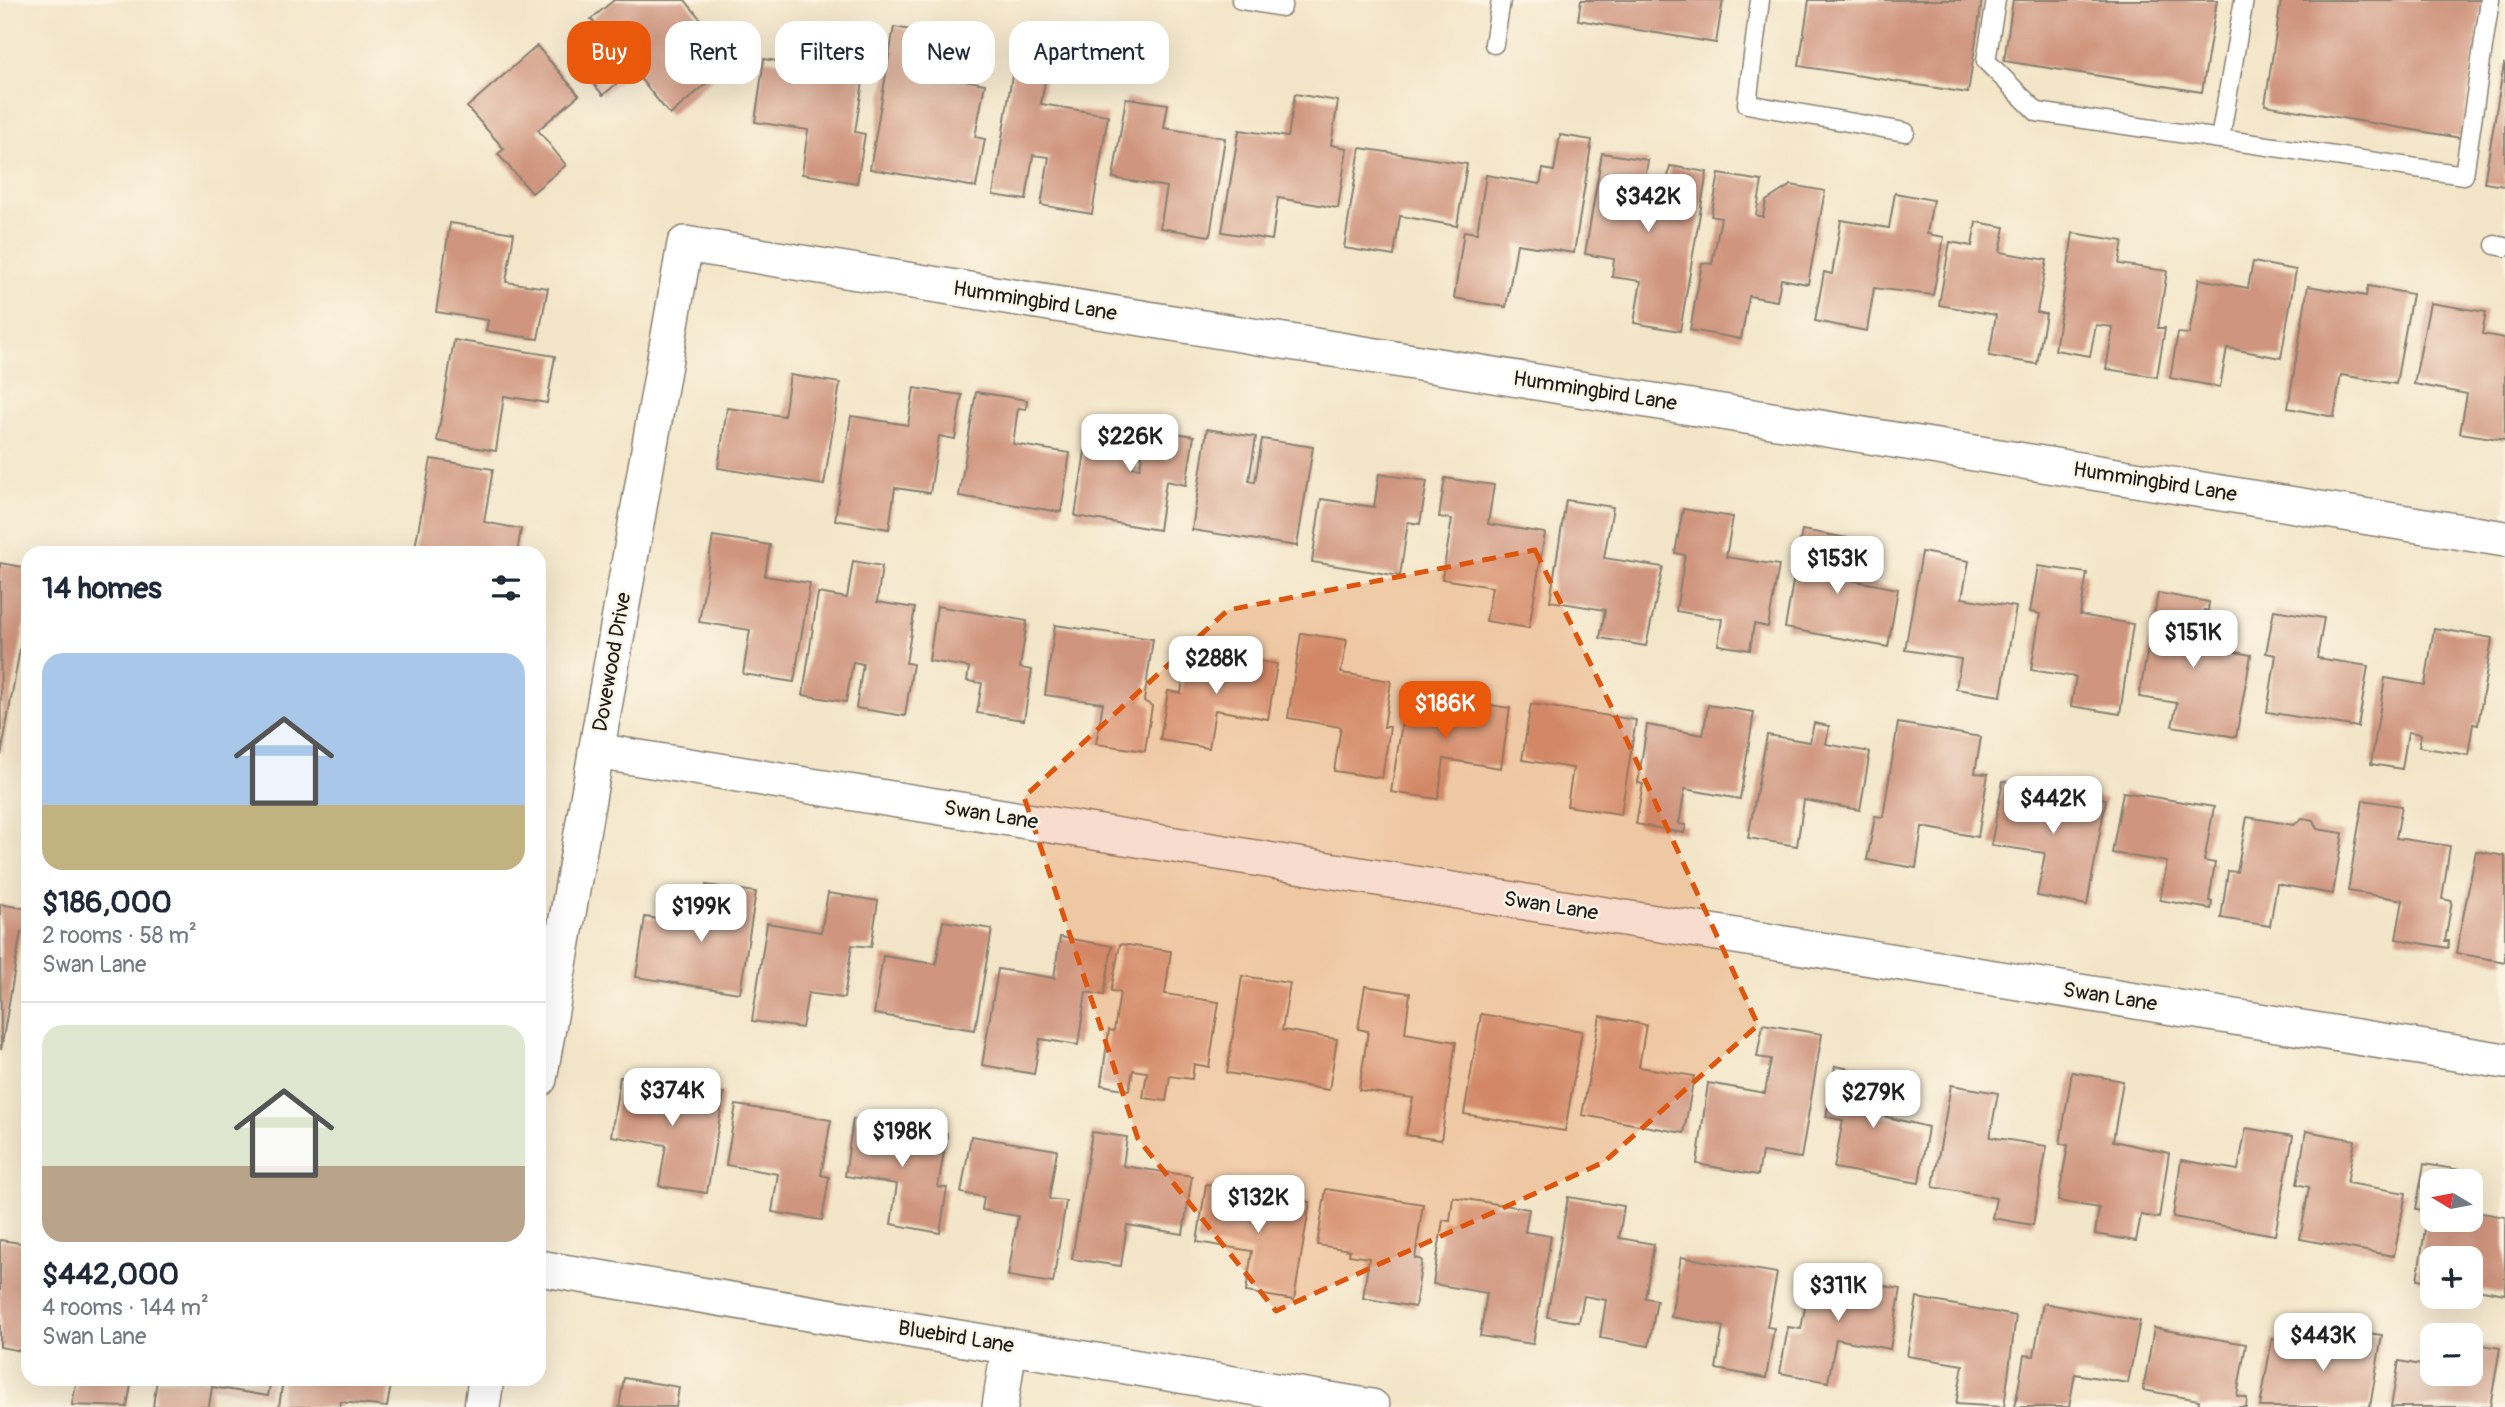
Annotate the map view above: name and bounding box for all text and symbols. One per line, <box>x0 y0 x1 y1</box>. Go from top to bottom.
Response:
chip: Buy <box>567 21 651 84</box>
chip: Rent <box>665 21 761 84</box>
chip: Filters <box>775 21 888 84</box>
chip: New <box>902 21 995 84</box>
chip: Apartment <box>1009 21 1169 84</box>
pin: $342K <box>1599 174 1697 234</box>
text: $342K <box>1615 182 1681 211</box>
street label: Hummingbird Lane <box>951 275 1120 327</box>
street label: Hummingbird Lane <box>1511 365 1680 417</box>
pin: $226K <box>1081 414 1179 474</box>
text: $226K <box>1097 422 1163 451</box>
street label: Hummingbird Lane <box>2071 456 2240 508</box>
pin: $153K <box>1788 536 1886 596</box>
text: $153K <box>1807 544 1867 573</box>
icon: filters <box>487 569 525 607</box>
text: 14 homes <box>42 570 162 607</box>
street label: Dovewood Drive <box>586 590 638 734</box>
pin: $151K <box>2144 610 2242 670</box>
text: $151K <box>2165 618 2221 647</box>
pin: $288K <box>1167 636 1265 696</box>
text: $288K <box>1185 644 1247 673</box>
pin: $186K <box>1396 682 1494 741</box>
text: $186K <box>1415 689 1475 718</box>
icon: home <box>221 698 347 824</box>
pin: $442K <box>2004 776 2102 836</box>
text: $442K <box>2020 784 2086 813</box>
street label: Swan Lane <box>942 794 1041 836</box>
text: $186,000 <box>42 884 172 921</box>
pin: $199K <box>652 884 750 944</box>
street label: Swan Lane <box>1502 885 1601 927</box>
text: $199K <box>671 892 731 921</box>
text: 2 rooms · 58 m² <box>42 921 197 950</box>
text: Swan Lane <box>42 950 146 979</box>
street label: Swan Lane <box>2061 976 2160 1018</box>
pin: $374K <box>623 1068 721 1128</box>
icon: home <box>221 1070 347 1196</box>
pin: $279K <box>1824 1070 1922 1130</box>
text: $374K <box>640 1076 704 1105</box>
text: $279K <box>1841 1078 1905 1107</box>
pin: $198K <box>853 1110 951 1169</box>
text: $198K <box>873 1117 931 1146</box>
north arrow <box>2420 1169 2483 1232</box>
map controls <box>2420 1169 2483 1386</box>
pin: $132K <box>1209 1176 1307 1235</box>
text: $132K <box>1227 1183 1289 1212</box>
button: + <box>2420 1246 2483 1309</box>
text: $442,000 <box>42 1256 179 1293</box>
pin: $311K <box>1789 1264 1887 1323</box>
text: $311K <box>1809 1271 1867 1300</box>
text: 4 rooms · 144 m² <box>42 1293 209 1322</box>
pin: $443K <box>2274 1314 2372 1373</box>
street label: Bluebird Lane <box>896 1315 1017 1360</box>
text: $443K <box>2290 1321 2356 1350</box>
text: Swan Lane <box>42 1322 146 1351</box>
button: − <box>2420 1323 2483 1386</box>

